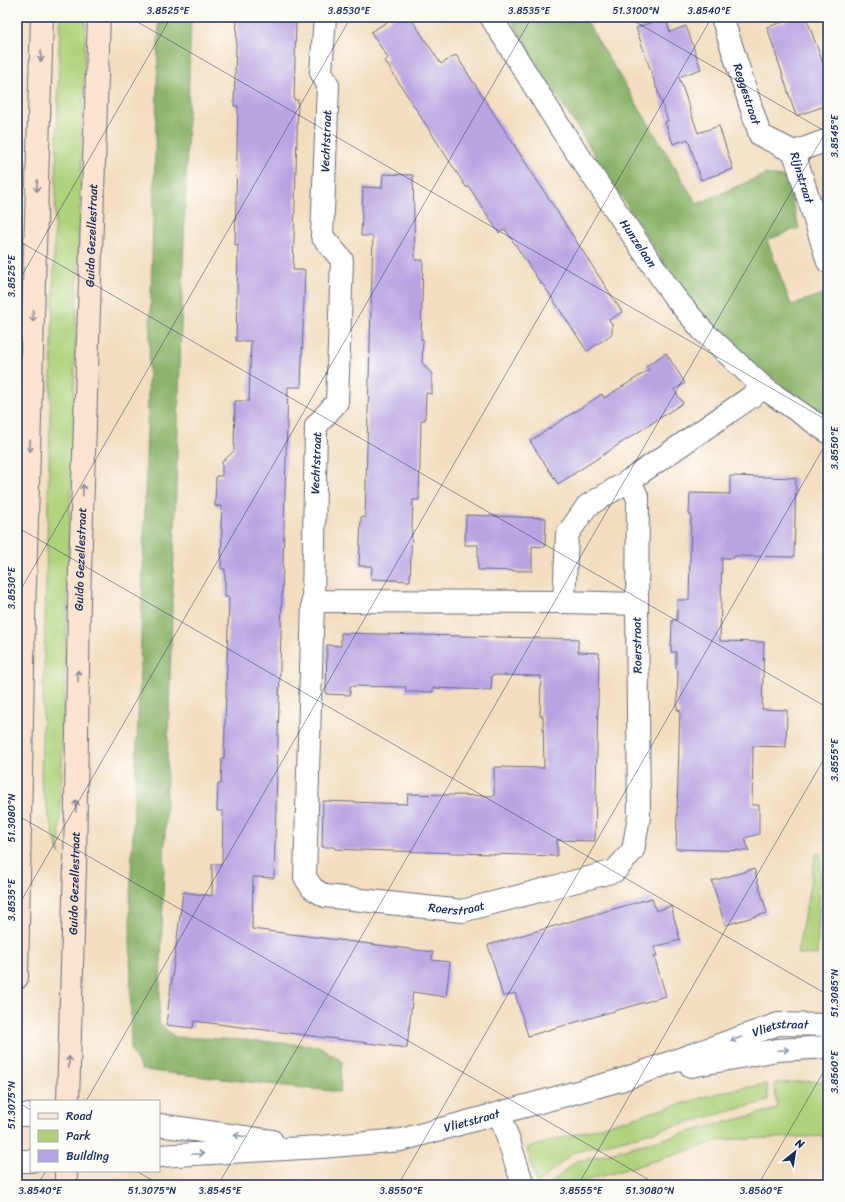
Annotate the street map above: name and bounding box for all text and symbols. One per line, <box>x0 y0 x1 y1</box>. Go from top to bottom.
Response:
text: 3.8525°E <box>147 2 191 20</box>
text: 3.8530°E <box>328 2 372 20</box>
text: 3.8535°E <box>508 2 551 20</box>
text: 51.3100°N <box>612 2 660 20</box>
text: 3.8540°E <box>687 2 732 20</box>
one-way arrow <box>37 49 45 62</box>
street label: Reggestraat <box>727 60 767 129</box>
street label: Vechtstraat <box>314 109 338 173</box>
text: 3.8545°E <box>826 113 844 157</box>
street label: Rijnstraat <box>784 149 821 207</box>
one-way arrow <box>33 179 41 192</box>
street label: Guido Gezellestraat <box>79 183 104 287</box>
street label: Hunzelaan <box>614 214 663 273</box>
text: 3.8525°E <box>3 253 21 297</box>
one-way arrow <box>30 309 37 322</box>
text: 3.8550°E <box>826 425 844 469</box>
street label: Vechtstraat <box>304 431 328 495</box>
one-way arrow <box>26 439 33 452</box>
one-way arrow <box>79 484 86 497</box>
street label: Guido Gezellestraat <box>68 507 93 611</box>
text: 3.8530°E <box>3 565 21 609</box>
street label: Roerstraat <box>626 616 648 674</box>
one-way arrow <box>74 670 82 683</box>
text: 3.8555°E <box>826 737 844 781</box>
text: 51.3080°N <box>3 794 21 842</box>
one-way arrow <box>72 800 80 813</box>
street label: Guido Gezellestraat <box>62 831 87 935</box>
text: 3.8535°E <box>3 878 21 921</box>
street label: Roerstraat <box>427 894 487 922</box>
text: 51.3085°N <box>826 969 844 1017</box>
street label: Vlietstraat <box>749 1013 810 1043</box>
one-way arrow <box>729 1036 742 1043</box>
one-way arrow <box>776 1046 789 1053</box>
text: 3.8560°E <box>826 1049 844 1093</box>
one-way arrow <box>66 1056 73 1069</box>
text: 51.3075°N <box>3 1081 21 1129</box>
legend <box>30 1100 160 1172</box>
street label: Vlietstraat <box>441 1102 504 1139</box>
text: Road <box>66 1105 93 1127</box>
text: Park <box>66 1125 91 1147</box>
one-way arrow <box>234 1132 247 1140</box>
north arrow <box>775 1132 815 1172</box>
text: N <box>791 1133 808 1154</box>
text: Building <box>66 1145 109 1167</box>
one-way arrow <box>191 1151 204 1158</box>
text: 3.8540°E <box>18 1182 63 1200</box>
text: 51.3075°N <box>128 1182 176 1200</box>
text: 3.8545°E <box>199 1182 243 1200</box>
text: 3.8550°E <box>380 1182 424 1200</box>
text: 3.8555°E <box>560 1182 604 1200</box>
text: 51.3080°N <box>626 1182 674 1200</box>
text: 3.8560°E <box>740 1182 784 1200</box>

